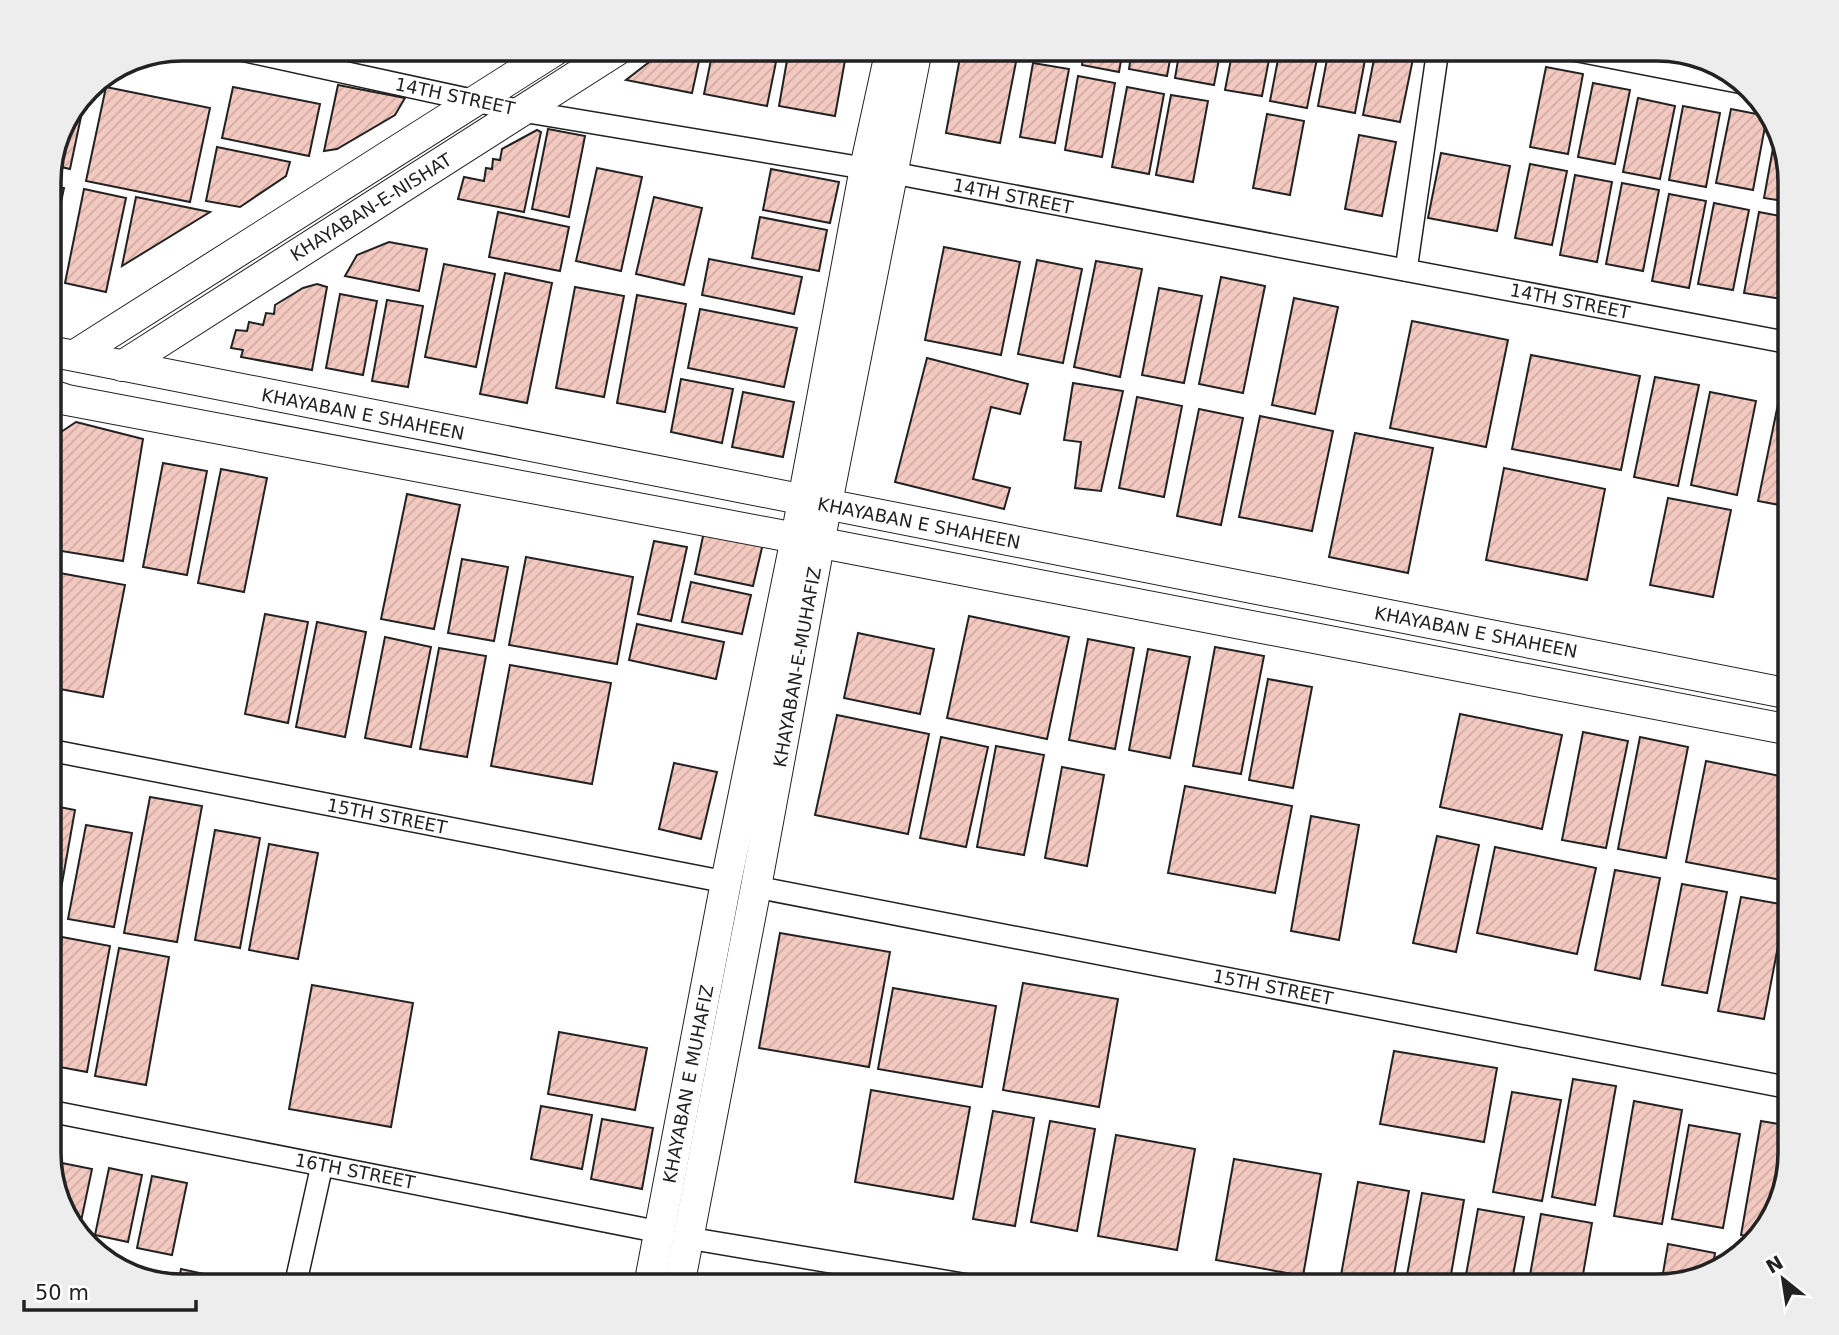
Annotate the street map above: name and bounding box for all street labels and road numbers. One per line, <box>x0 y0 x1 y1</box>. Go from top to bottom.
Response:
street label: 14TH STREET <box>393 73 518 119</box>
street label: KHAYABAN-E-NISHAT <box>286 148 456 265</box>
street label: 14TH STREET <box>951 174 1076 218</box>
street label: 14TH STREET <box>1508 279 1633 323</box>
street label: KHAYABAN E SHAHEEN <box>260 384 466 444</box>
street label: KHAYABAN E SHAHEEN <box>816 493 1022 553</box>
street label: KHAYABAN-E-MUHAFIZ <box>769 565 825 769</box>
street label: KHAYABAN E SHAHEEN <box>1373 602 1579 662</box>
street label: 15TH STREET <box>325 794 450 838</box>
street label: 15TH STREET <box>1211 965 1336 1009</box>
street label: KHAYABAN E MUHAFIZ <box>658 983 718 1185</box>
street label: 16TH STREET <box>293 1149 418 1193</box>

